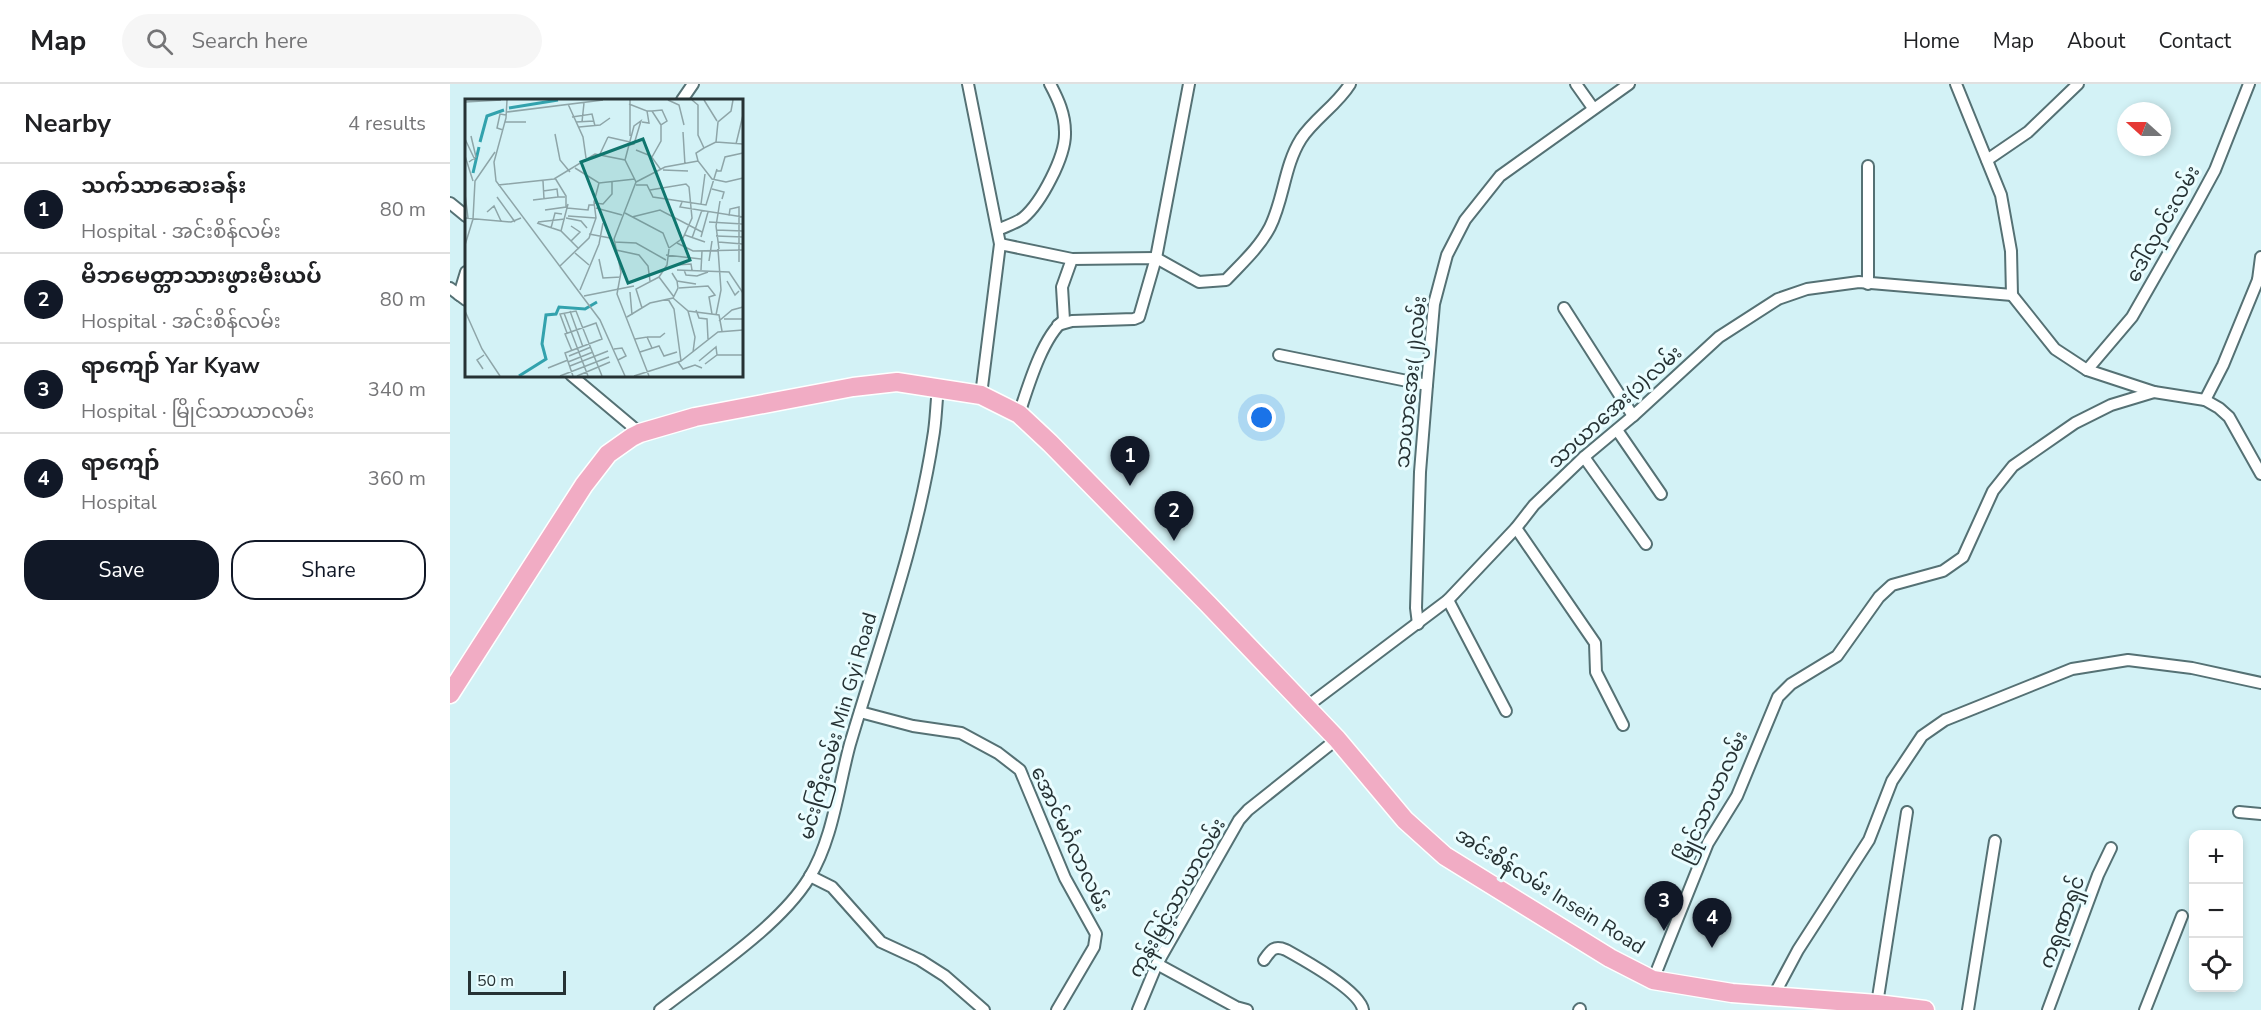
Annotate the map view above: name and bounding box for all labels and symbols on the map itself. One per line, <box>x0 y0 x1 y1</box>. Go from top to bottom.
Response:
inset map <box>465 99 742 376</box>
north arrow <box>2117 102 2171 156</box>
street label: ဒေါ်လှဝင်းလမ်း <box>2119 160 2209 289</box>
street label: သာယာအေး(၂)လမ်း <box>1388 294 1435 470</box>
street label: သာယာအေး(၁)လမ်း <box>1541 339 1688 475</box>
your location <box>1247 403 1276 432</box>
pin: 1 <box>1110 436 1150 486</box>
pin: 2 <box>1154 492 1194 541</box>
street label: မင်းကြီးလမ်း Min Gyi Road <box>792 609 885 843</box>
street label: မြိုင်သာယာလမ်း <box>1669 726 1756 868</box>
street label: အောင်မင်္ဂလာလမ်း <box>1025 762 1116 916</box>
street label: ကုန်းမြင့်သာယာလမ်း <box>1121 813 1235 984</box>
street label: အင်းစိန်လမ်း Insein Road <box>1449 821 1650 962</box>
street label: ကရုဏာရှင် <box>2032 872 2094 973</box>
pin: 3 <box>1644 882 1684 931</box>
pin: 4 <box>1692 898 1732 948</box>
scale bar <box>468 968 566 996</box>

